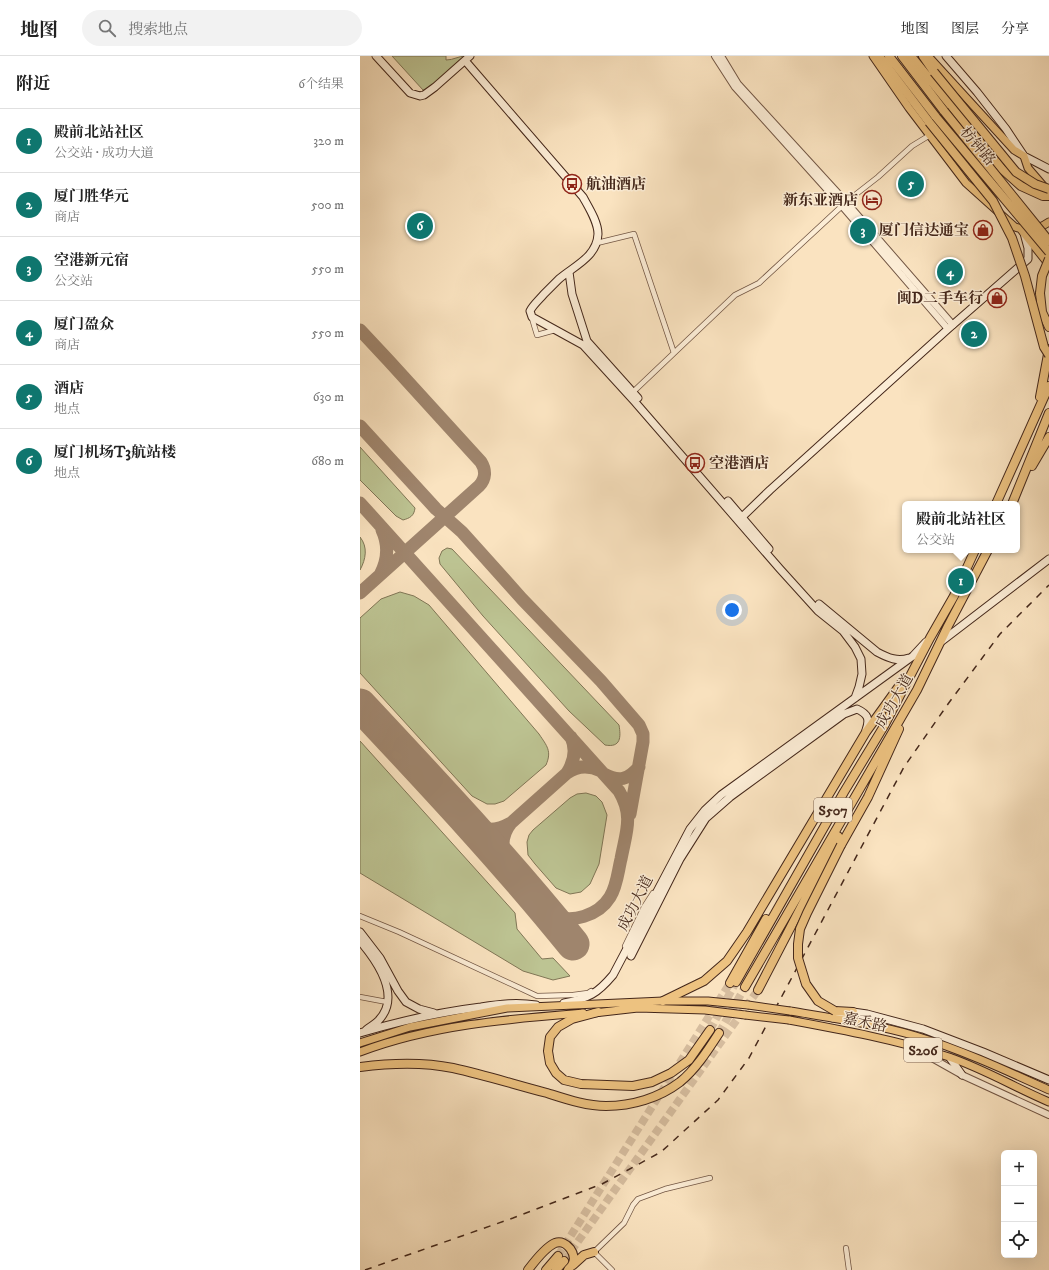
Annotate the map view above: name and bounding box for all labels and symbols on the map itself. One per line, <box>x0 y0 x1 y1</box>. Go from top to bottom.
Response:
street label: 枋钟路 <box>956 123 999 170</box>
pin: 5 <box>898 169 924 199</box>
bus stop icon: 航油酒店 <box>561 173 583 195</box>
place label: 航油酒店 <box>586 175 646 194</box>
hotel icon: 新东亚酒店 <box>861 189 883 211</box>
place label: 新东亚酒店 <box>783 191 858 210</box>
pin: 6 <box>407 211 433 241</box>
pin: 3 <box>850 216 876 246</box>
shop icon: 厦门信达通宝 <box>972 219 994 241</box>
place label: 厦门信达通宝 <box>879 221 969 240</box>
pin: 4 <box>937 257 963 287</box>
shop icon: 闽D二手车行 <box>986 287 1008 309</box>
place label: 闽D二手车行 <box>897 289 983 308</box>
pin: 2 <box>961 319 987 349</box>
bus stop icon: 空港酒店 <box>684 452 706 474</box>
place label: 空港酒店 <box>709 454 769 473</box>
pin: 1 <box>948 566 974 596</box>
your location <box>722 600 742 620</box>
street label: 成功大道 <box>871 671 918 732</box>
road number: S507 <box>814 798 852 822</box>
street label: 成功大道 <box>613 872 658 934</box>
street label: 嘉禾路 <box>841 1009 889 1036</box>
road number: S206 <box>904 1038 942 1062</box>

